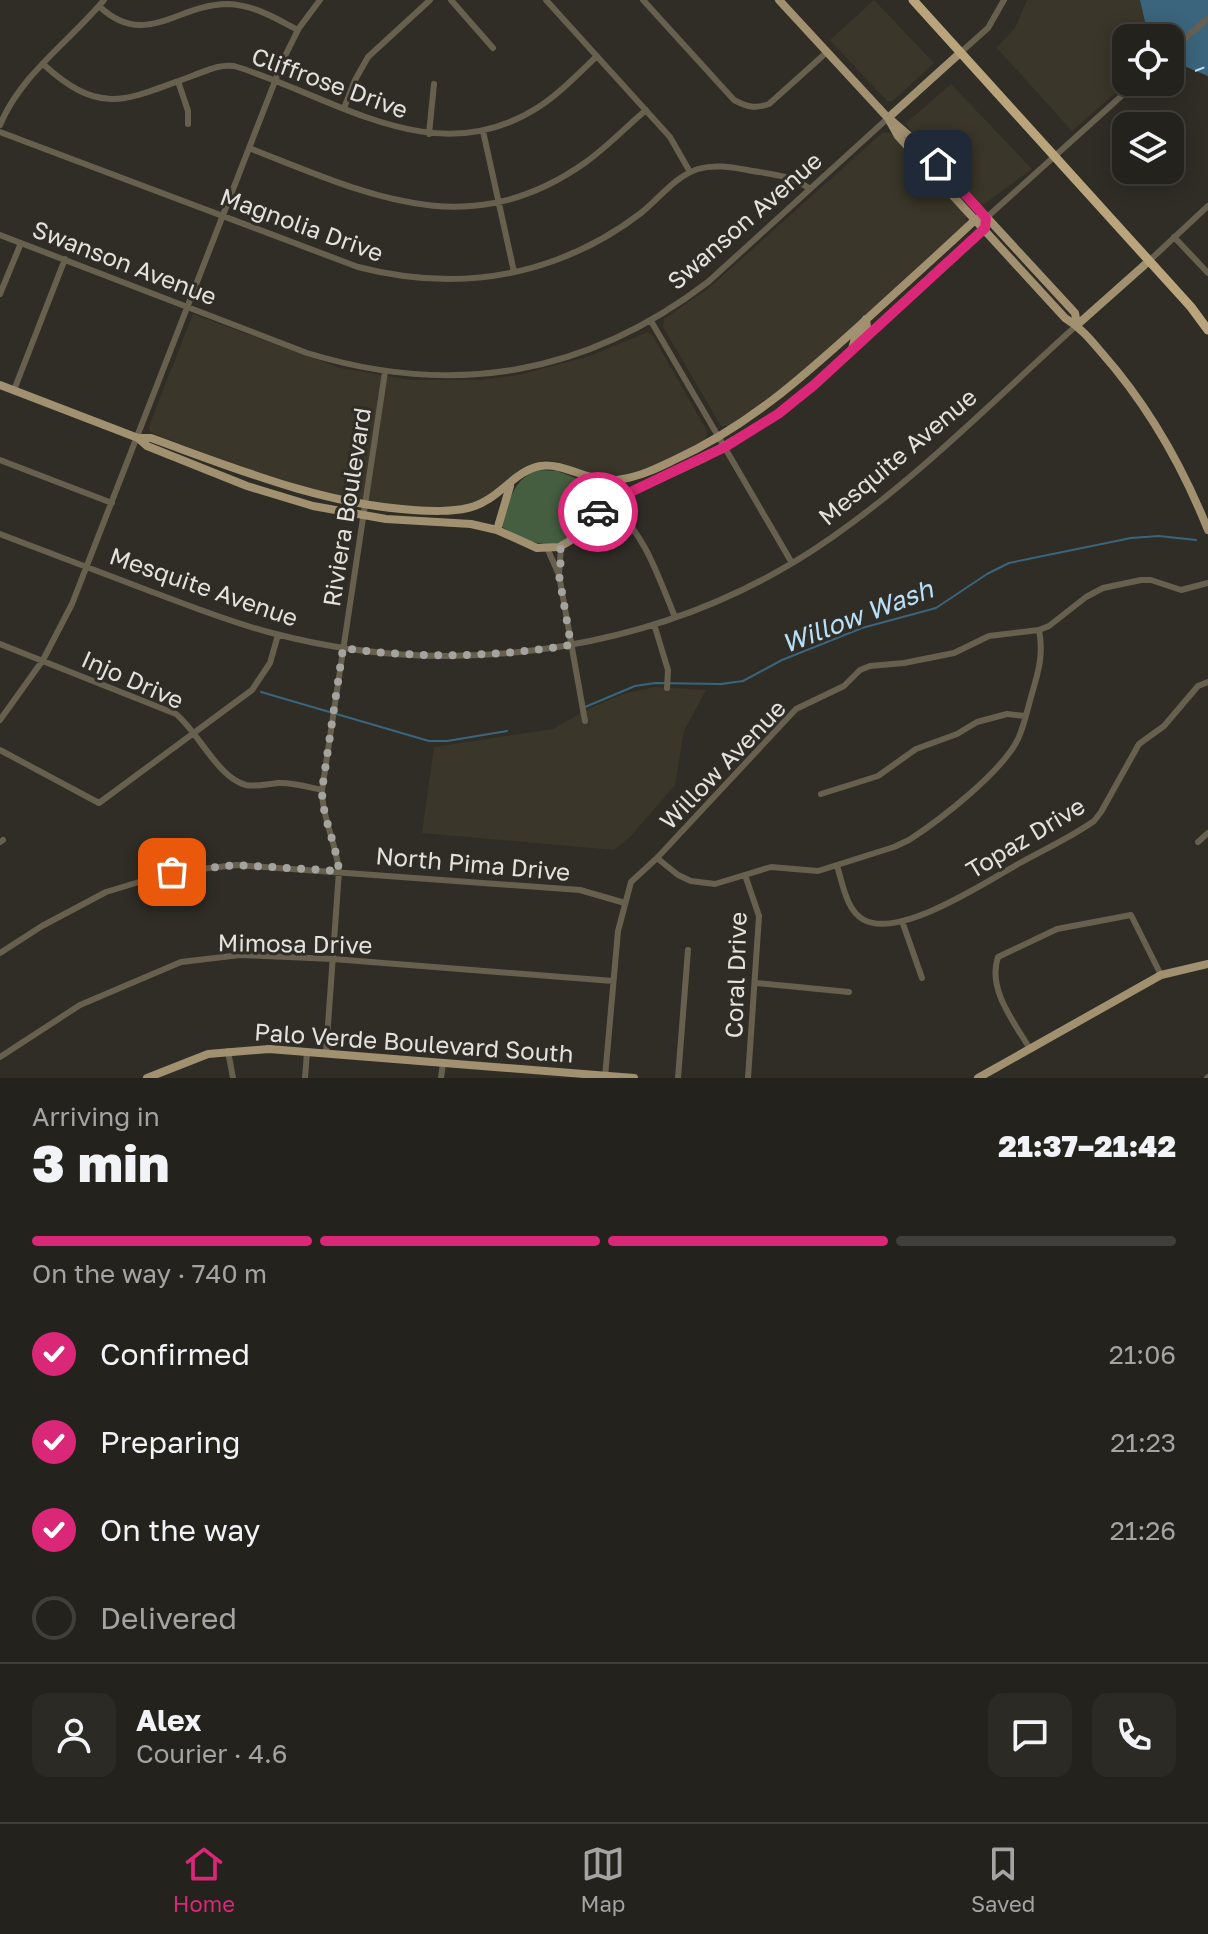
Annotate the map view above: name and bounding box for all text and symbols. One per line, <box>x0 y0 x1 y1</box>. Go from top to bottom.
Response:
map controls <box>1112 24 1184 184</box>
button: locate <box>1112 24 1184 96</box>
street label: Cliffrose Drive <box>248 40 412 124</box>
button: layers <box>1112 112 1184 184</box>
pin <box>904 130 972 198</box>
icon: home <box>916 142 960 186</box>
street label: Swanson Avenue <box>661 145 827 295</box>
street label: Magnolia Drive <box>217 181 387 267</box>
street label: Swanson Avenue <box>29 214 221 310</box>
street label: Mesquite Avenue <box>812 382 982 530</box>
street label: Riviera Boulevard <box>316 405 376 609</box>
courier <box>558 472 638 552</box>
icon: car <box>576 490 620 534</box>
street label: Mesquite Avenue <box>106 540 302 632</box>
water label: Willow Wash <box>777 573 938 659</box>
street label: Injo Drive <box>77 644 189 714</box>
street label: Willow Avenue <box>653 693 791 835</box>
street label: Topaz Drive <box>960 790 1090 884</box>
pin <box>138 838 206 906</box>
street label: North Pima Drive <box>374 840 572 886</box>
icon: bag <box>150 850 194 894</box>
street label: Coral Drive <box>718 911 752 1039</box>
street label: Mimosa Drive <box>218 927 372 959</box>
street label: Palo Verde Boulevard South <box>253 1016 575 1068</box>
text: Arriving in <box>32 1101 160 1132</box>
text: 21:37–21:42 <box>998 1128 1176 1164</box>
text: 3 min <box>32 1131 169 1193</box>
text: On the way · 740 m <box>32 1258 267 1289</box>
icon: check <box>32 1332 76 1376</box>
text: Confirmed <box>100 1336 250 1372</box>
text: 21:06 <box>1109 1339 1176 1370</box>
icon: check <box>32 1420 76 1464</box>
text: Preparing <box>100 1424 241 1460</box>
text: 21:23 <box>1110 1427 1176 1458</box>
icon: check <box>32 1508 76 1552</box>
text: On the way <box>100 1512 260 1548</box>
text: 21:26 <box>1110 1515 1176 1546</box>
text: Delivered <box>100 1600 237 1636</box>
button: person <box>32 1693 116 1777</box>
button: chat <box>988 1693 1072 1777</box>
button: phone <box>1092 1693 1176 1777</box>
text: Alex <box>136 1702 201 1738</box>
text: Courier · 4.6 <box>136 1738 288 1769</box>
tab: Home <box>173 1842 235 1917</box>
tab: Map <box>581 1842 625 1917</box>
tab: Saved <box>971 1842 1035 1917</box>

